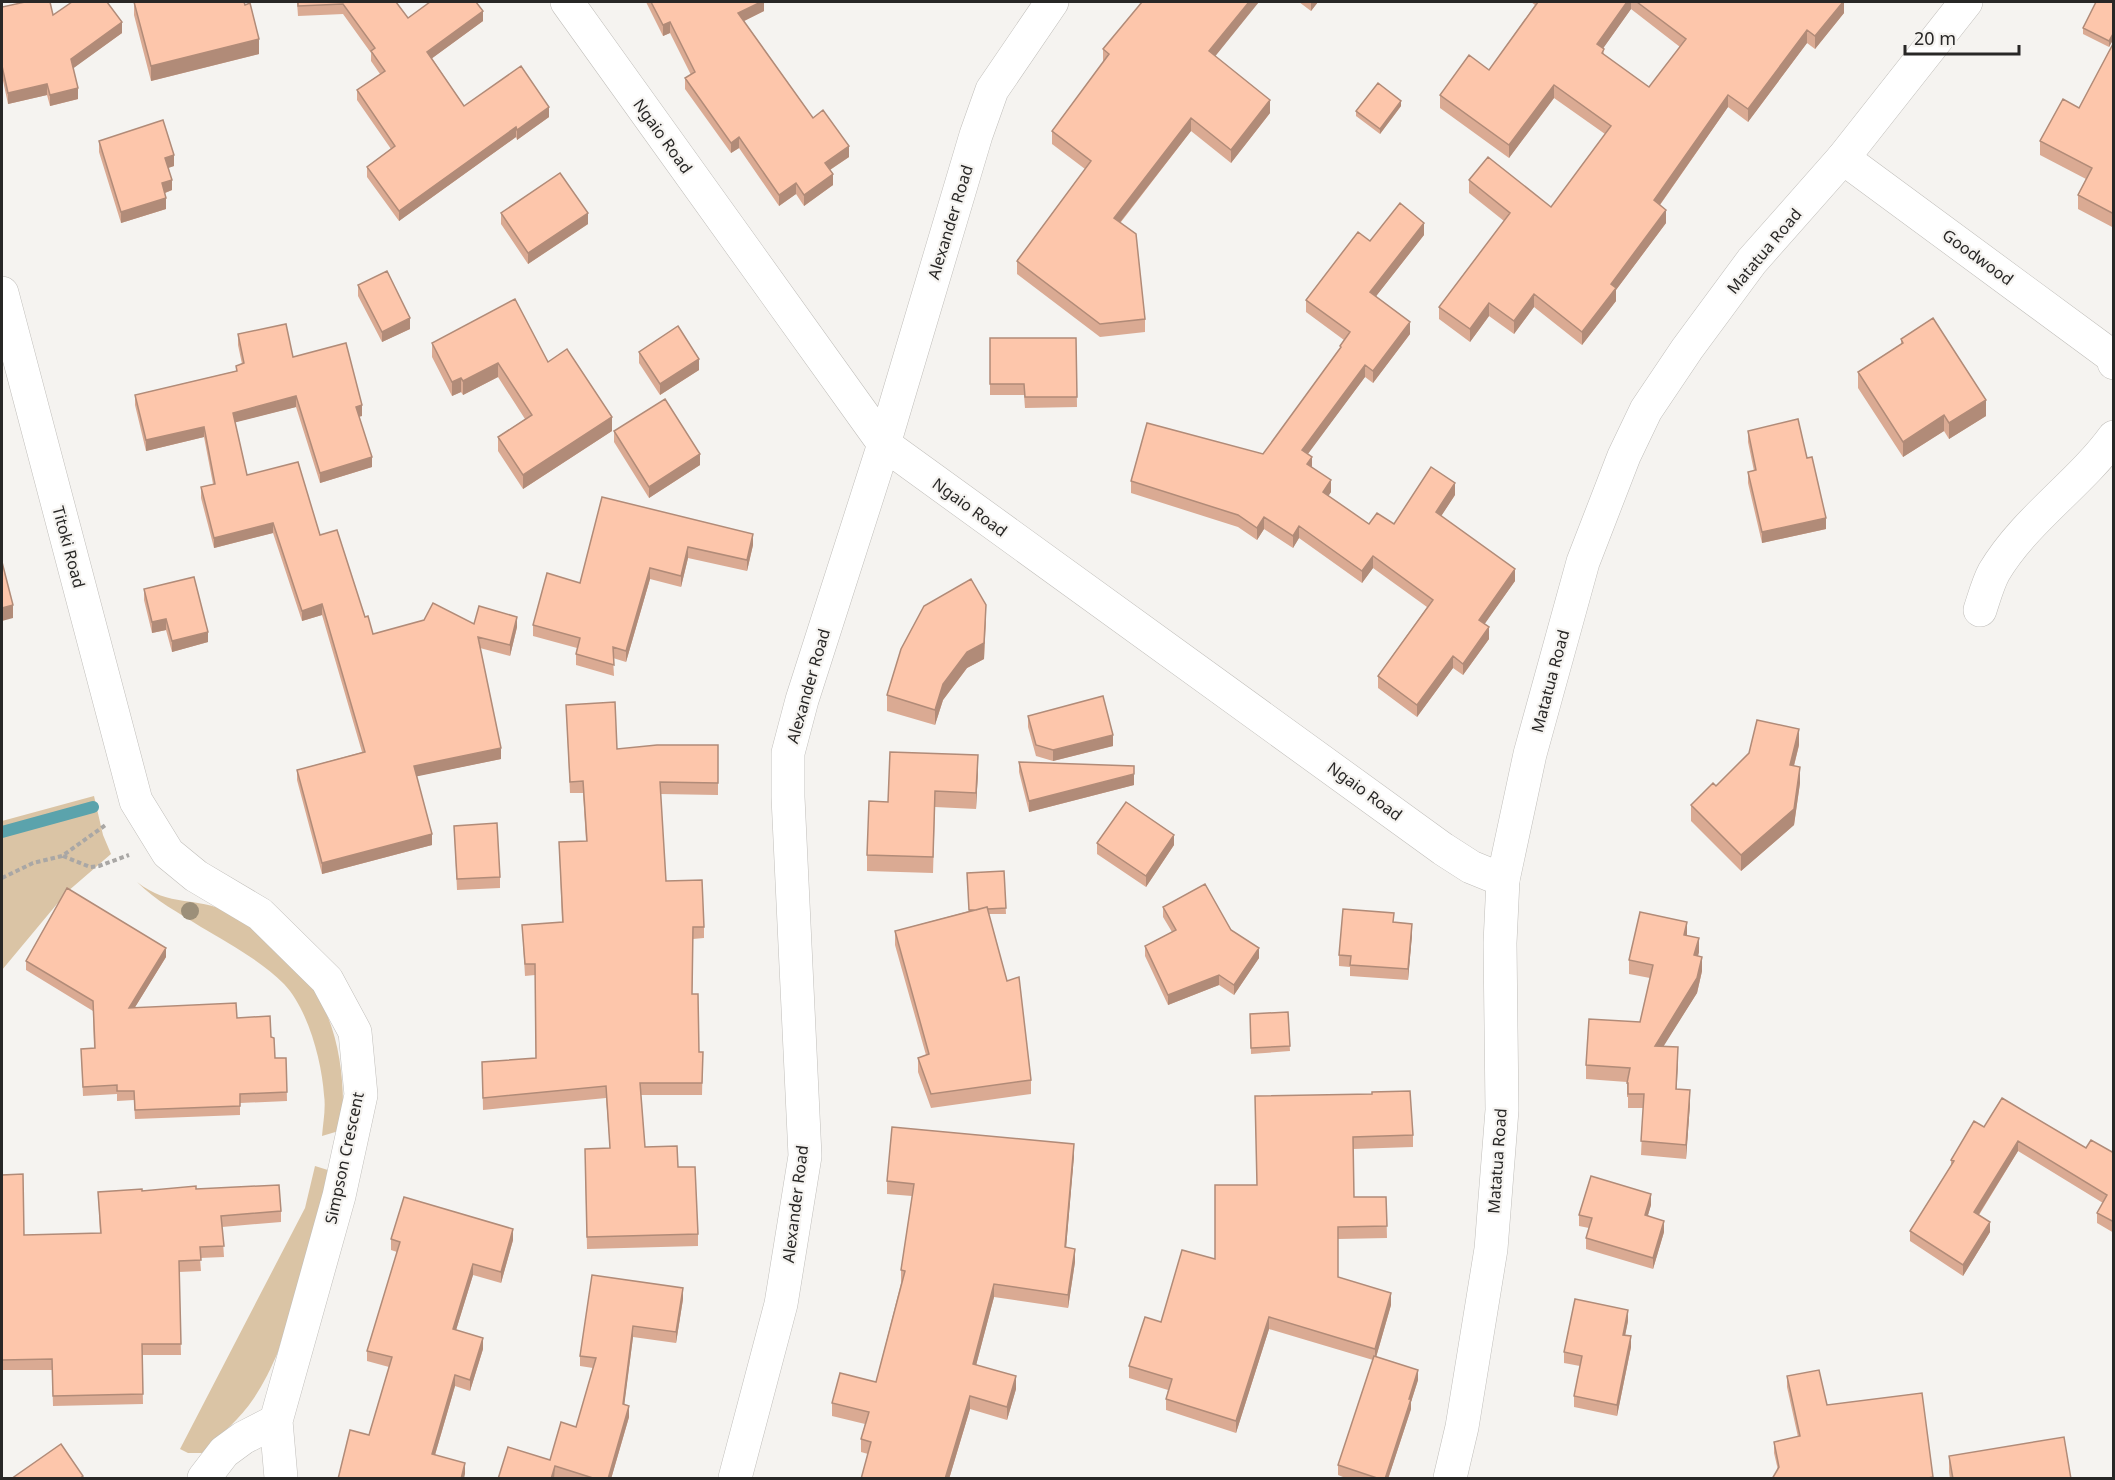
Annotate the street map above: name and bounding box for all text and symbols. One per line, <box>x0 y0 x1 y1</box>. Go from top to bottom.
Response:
scale bar <box>1905 18 2019 56</box>
text: 20 m <box>1914 26 1956 50</box>
street label: Ngaio Road <box>628 94 698 178</box>
street label: Alexander Road <box>922 162 978 282</box>
street label: Matatua Road <box>1722 204 1806 298</box>
street label: Goodwood <box>1938 224 2018 290</box>
street label: Ngaio Road <box>928 472 1012 542</box>
street label: Titoki Road <box>48 504 90 590</box>
street label: Alexander Road <box>781 626 835 746</box>
street label: Matatua Road <box>1526 627 1574 735</box>
street label: Ngaio Road <box>1323 756 1407 826</box>
street label: Simpson Crescent <box>319 1090 369 1226</box>
street label: Matatua Road <box>1482 1108 1512 1214</box>
street label: Alexander Road <box>777 1144 813 1264</box>

